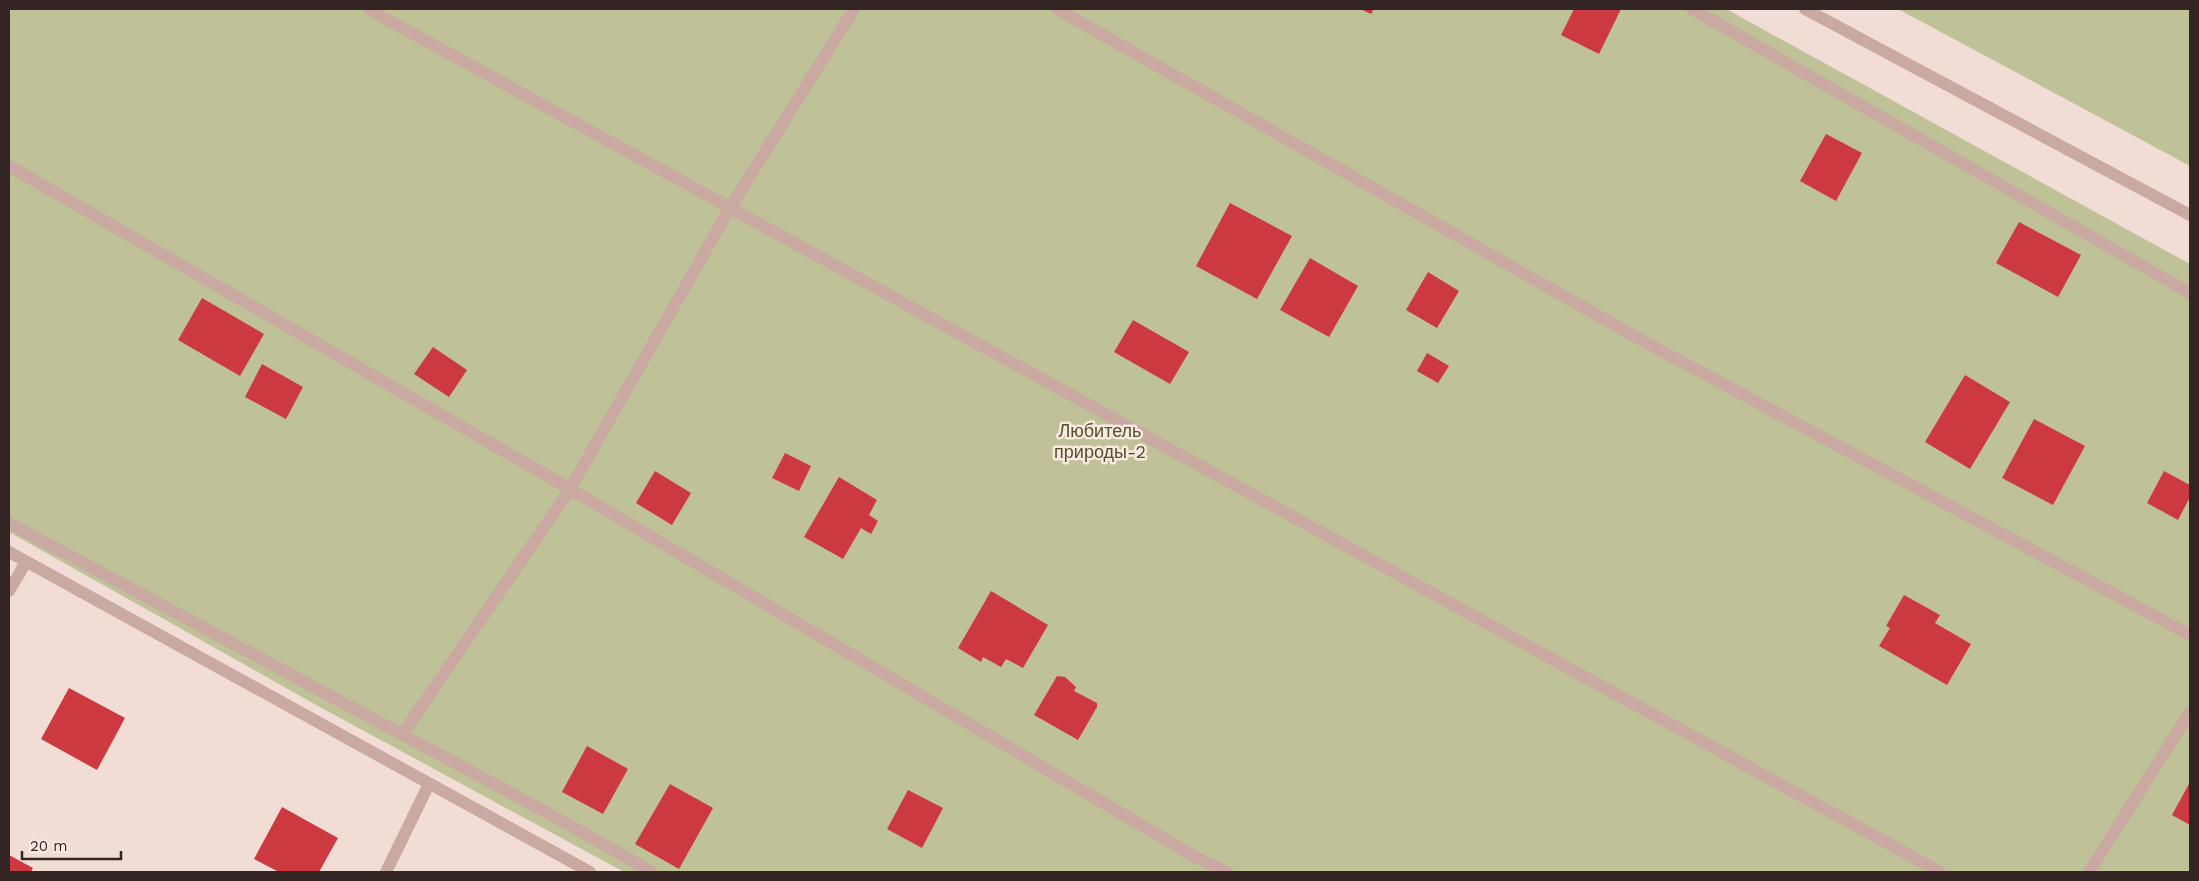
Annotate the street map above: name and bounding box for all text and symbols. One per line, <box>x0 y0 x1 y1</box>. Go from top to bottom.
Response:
park label: Любитель природы-2 <box>1054 420 1146 462</box>
scale bar <box>22 828 121 860</box>
text: 20 m <box>30 837 68 855</box>

